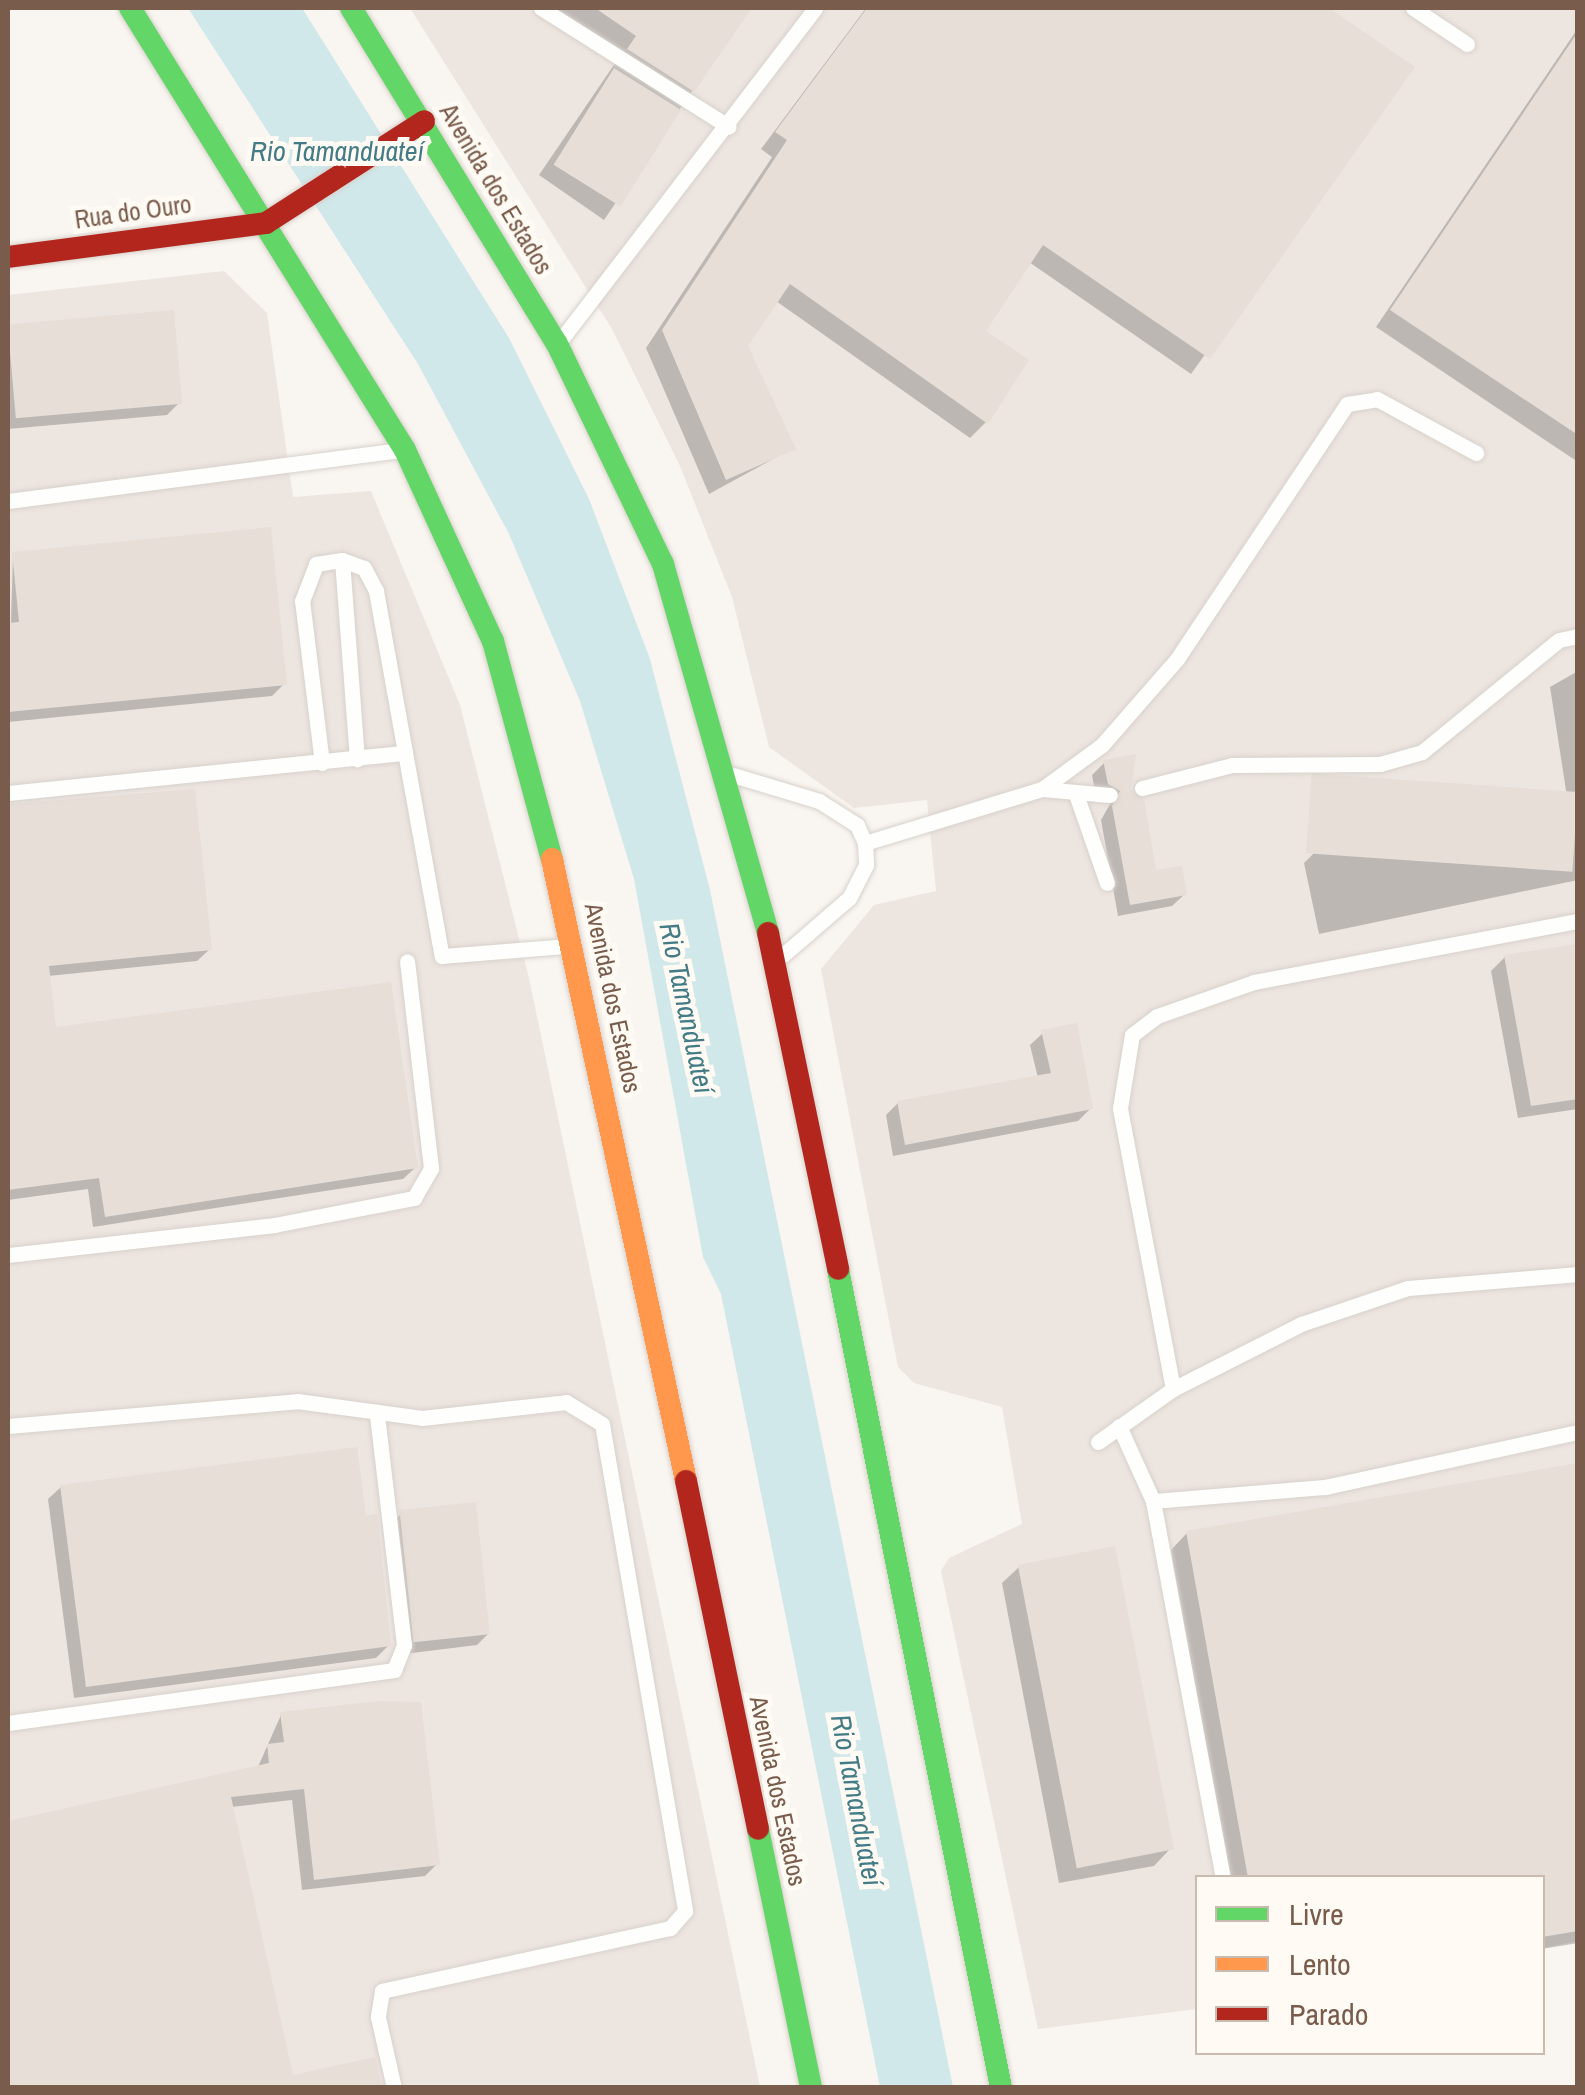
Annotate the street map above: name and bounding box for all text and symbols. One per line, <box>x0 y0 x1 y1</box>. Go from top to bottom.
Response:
street label: Avenida dos Estados <box>433 98 559 280</box>
water label: Rio Tamanduateí <box>250 134 424 168</box>
street label: Rua do Ouro <box>73 189 193 235</box>
street label: Avenida dos Estados <box>578 900 648 1096</box>
water label: Rio Tamanduateí <box>652 919 722 1097</box>
street label: Avenida dos Estados <box>743 1693 813 1889</box>
water label: Rio Tamanduateí <box>824 1711 890 1889</box>
legend <box>1195 1875 1545 2055</box>
text: Livre <box>1289 1894 1344 1934</box>
text: Lento <box>1289 1944 1351 1984</box>
text: Parado <box>1289 1994 1368 2034</box>

